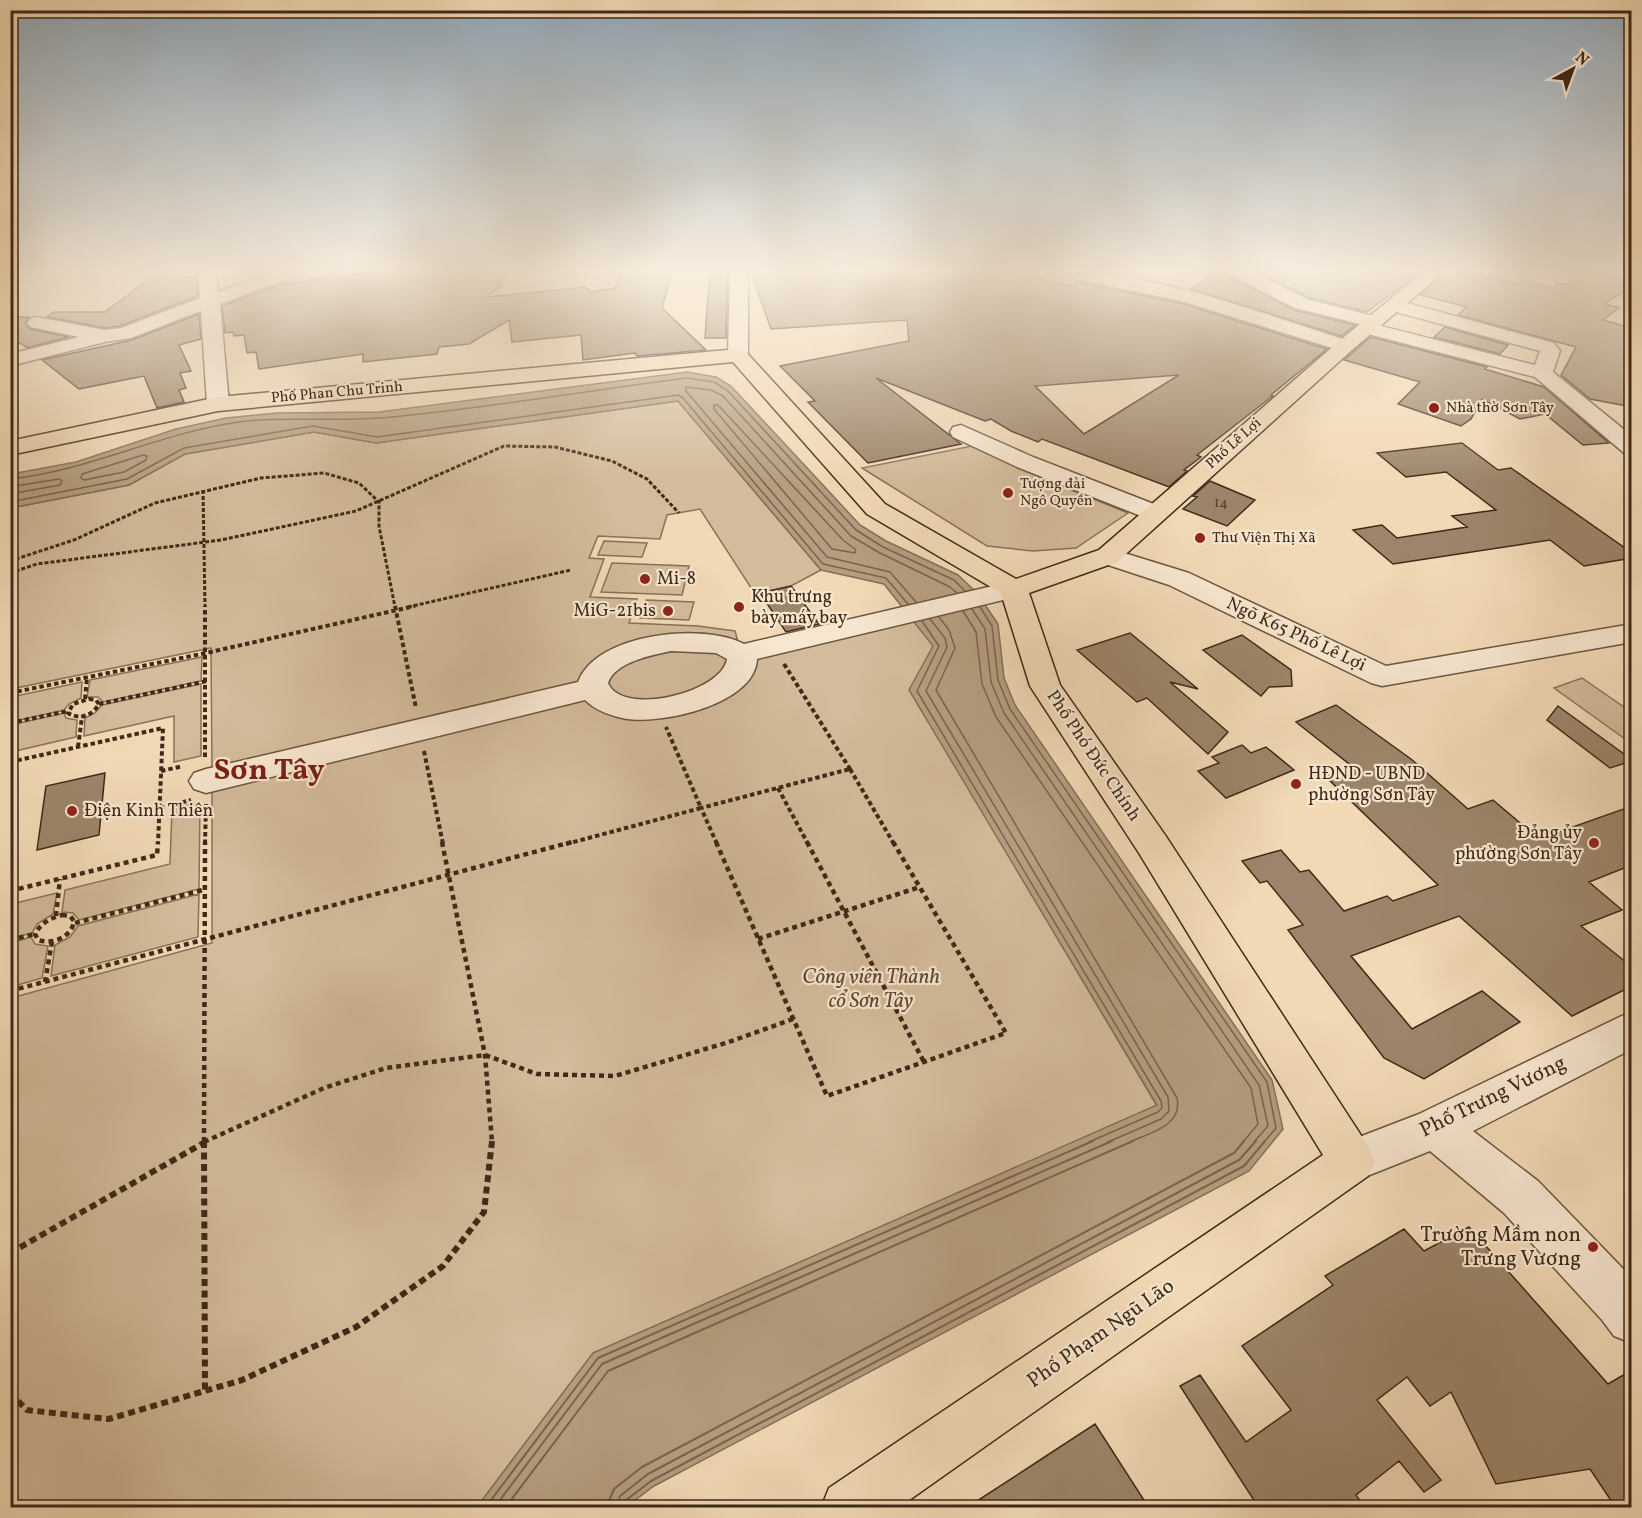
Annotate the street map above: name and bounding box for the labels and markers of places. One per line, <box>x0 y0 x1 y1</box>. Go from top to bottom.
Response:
place label: Nhà thờ Sơn Tây <box>1446 398 1554 419</box>
marker: Nhà thờ Sơn Tây <box>1427 401 1441 415</box>
place label: Tượng đài Ngô Quyền <box>1020 474 1093 512</box>
marker: Tượng đài Ngô Quyền <box>1001 486 1015 500</box>
place label: Thư Viện Thị Xã <box>1212 528 1316 549</box>
marker: Thư Viện Thị Xã <box>1193 531 1207 545</box>
place label: Mi-8 <box>657 567 696 592</box>
marker: Mi-8 <box>638 572 652 586</box>
place label: Khu trưng bày máy bay <box>751 585 847 631</box>
place label: MiG-21bis <box>574 599 656 624</box>
marker: Khu trưng bày máy bay <box>732 600 746 614</box>
marker: MiG-21bis <box>661 604 675 618</box>
place label: HĐND - UBND phường Sơn Tây <box>1308 762 1435 808</box>
marker: HĐND - UBND phường Sơn Tây <box>1289 777 1303 791</box>
place label: Điện Kinh Thiên <box>84 799 213 824</box>
marker: Điện Kinh Thiên <box>65 804 79 818</box>
place label: Đảng ủy phường Sơn Tây <box>1455 821 1582 867</box>
marker: Đảng ủy phường Sơn Tây <box>1587 836 1601 850</box>
place label: Trường Mầm non Trưng Vương <box>1420 1221 1581 1274</box>
marker: Trường Mầm non Trưng Vương <box>1586 1240 1600 1254</box>

